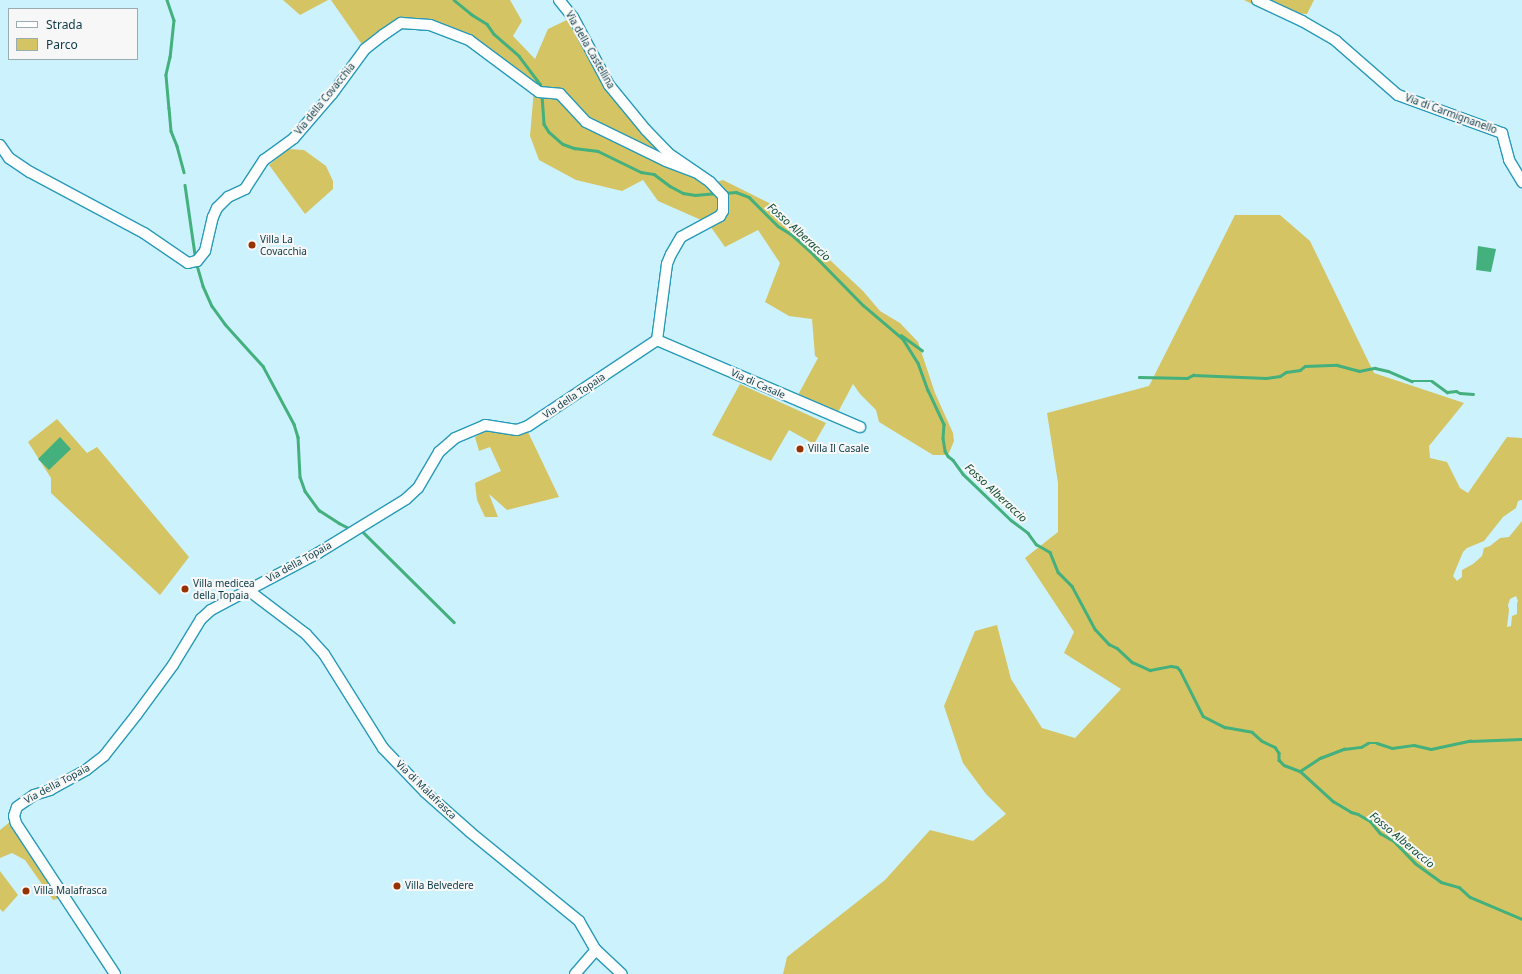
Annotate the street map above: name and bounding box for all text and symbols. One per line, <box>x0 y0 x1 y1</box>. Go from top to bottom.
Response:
legend <box>8 8 138 60</box>
street label: Via della Castellina <box>563 9 617 91</box>
text: Strada <box>46 16 82 33</box>
text: Parco <box>46 36 78 53</box>
street label: Via della Covacchia <box>292 61 358 137</box>
street label: Via di Carmignanello <box>1403 92 1499 136</box>
water label: Fosso Alberaccio <box>765 200 833 264</box>
place label: Villa La Covacchia <box>260 233 307 256</box>
marker: Villa La Covacchia <box>247 240 257 250</box>
street label: Via di Casale <box>729 367 787 401</box>
street label: Via della Topaia <box>540 371 608 421</box>
place label: Villa Il Casale <box>808 443 869 455</box>
marker: Villa Il Casale <box>795 444 805 454</box>
water label: Fosso Alberaccio <box>962 461 1030 525</box>
street label: Via della Topaia <box>264 539 334 585</box>
place label: Villa medicea della Topaia <box>193 577 255 600</box>
marker: Villa medicea della Topaia <box>180 584 190 594</box>
street label: Via di Malafrasca <box>393 758 459 822</box>
street label: Via della Topaia <box>22 762 92 806</box>
water label: Fosso Alberaccio <box>1367 809 1437 871</box>
place label: Villa Belvedere <box>405 880 474 892</box>
marker: Villa Belvedere <box>392 881 402 891</box>
place label: Villa Malafrasca <box>34 885 107 897</box>
marker: Villa Malafrasca <box>21 886 31 896</box>

